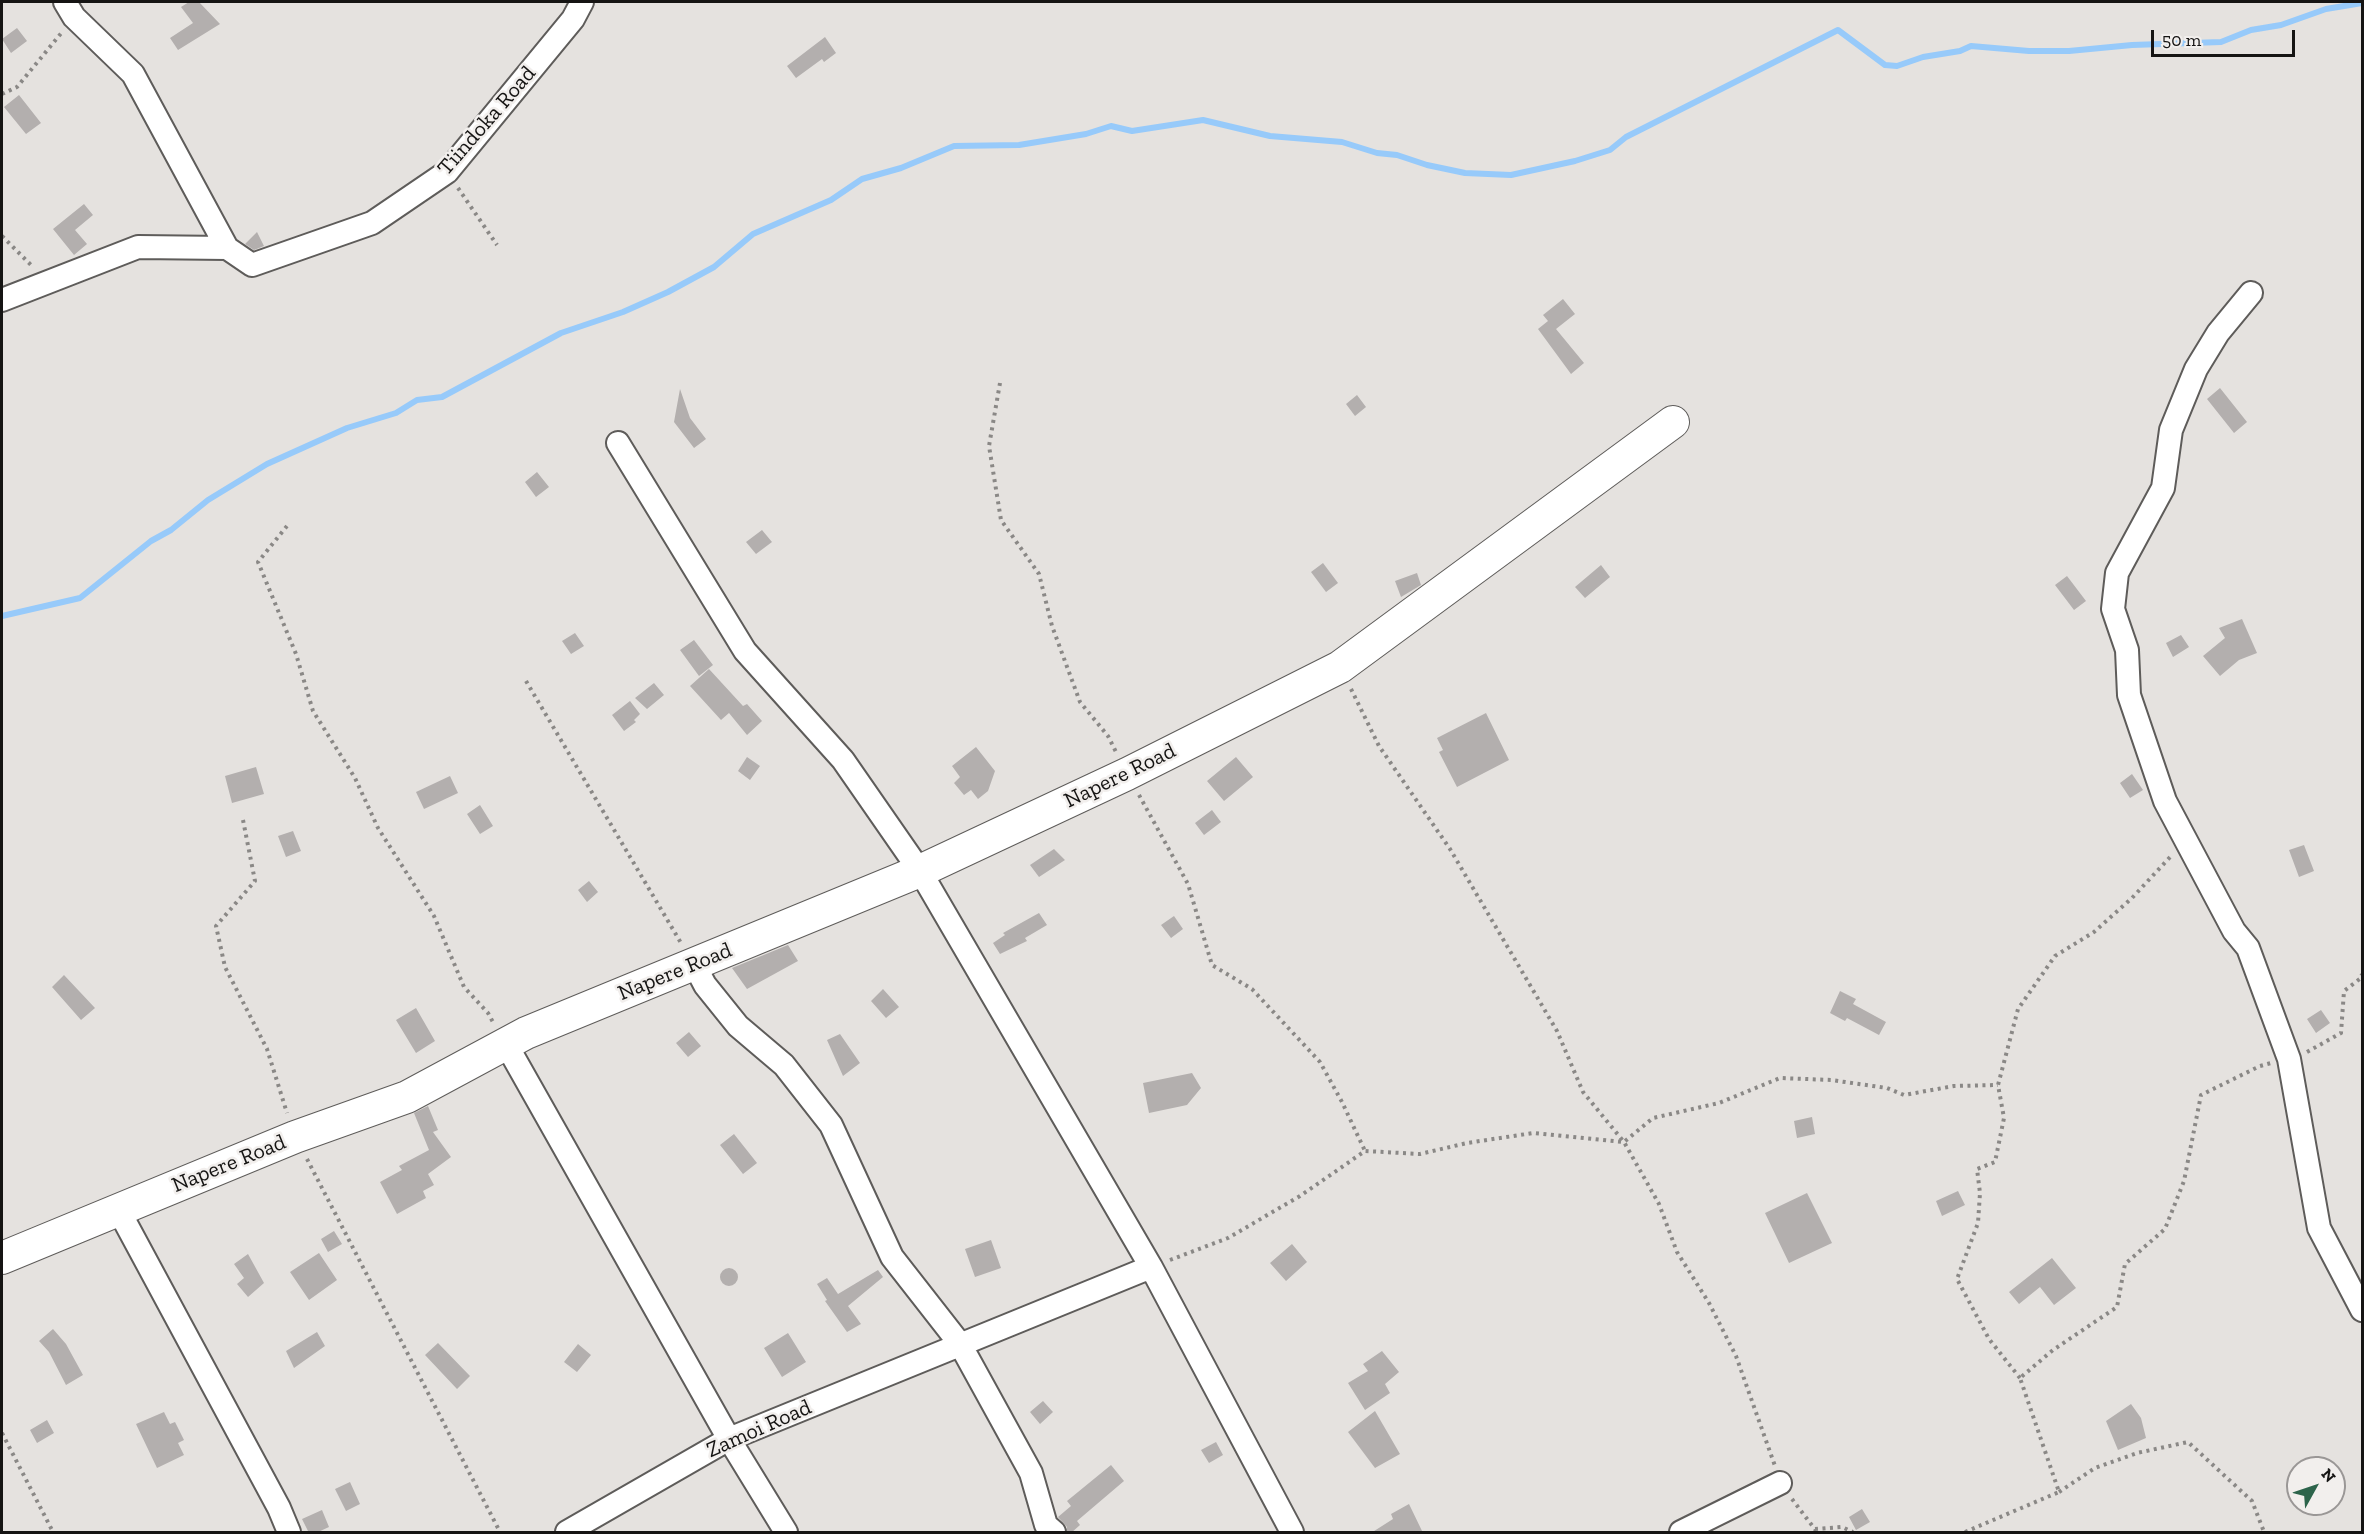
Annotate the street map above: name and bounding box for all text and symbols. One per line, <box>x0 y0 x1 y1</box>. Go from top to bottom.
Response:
scale bar <box>2154 18 2298 56</box>
text: 50 m <box>2162 29 2201 51</box>
street label: Tiindoka Road <box>432 61 542 181</box>
street label: Napere Road <box>1060 738 1180 814</box>
street label: Napere Road <box>614 937 736 1007</box>
street label: Napere Road <box>168 1129 290 1199</box>
street label: Zamoi Road <box>702 1394 816 1464</box>
north arrow <box>2286 1456 2346 1516</box>
text: N <box>2317 1465 2340 1486</box>

